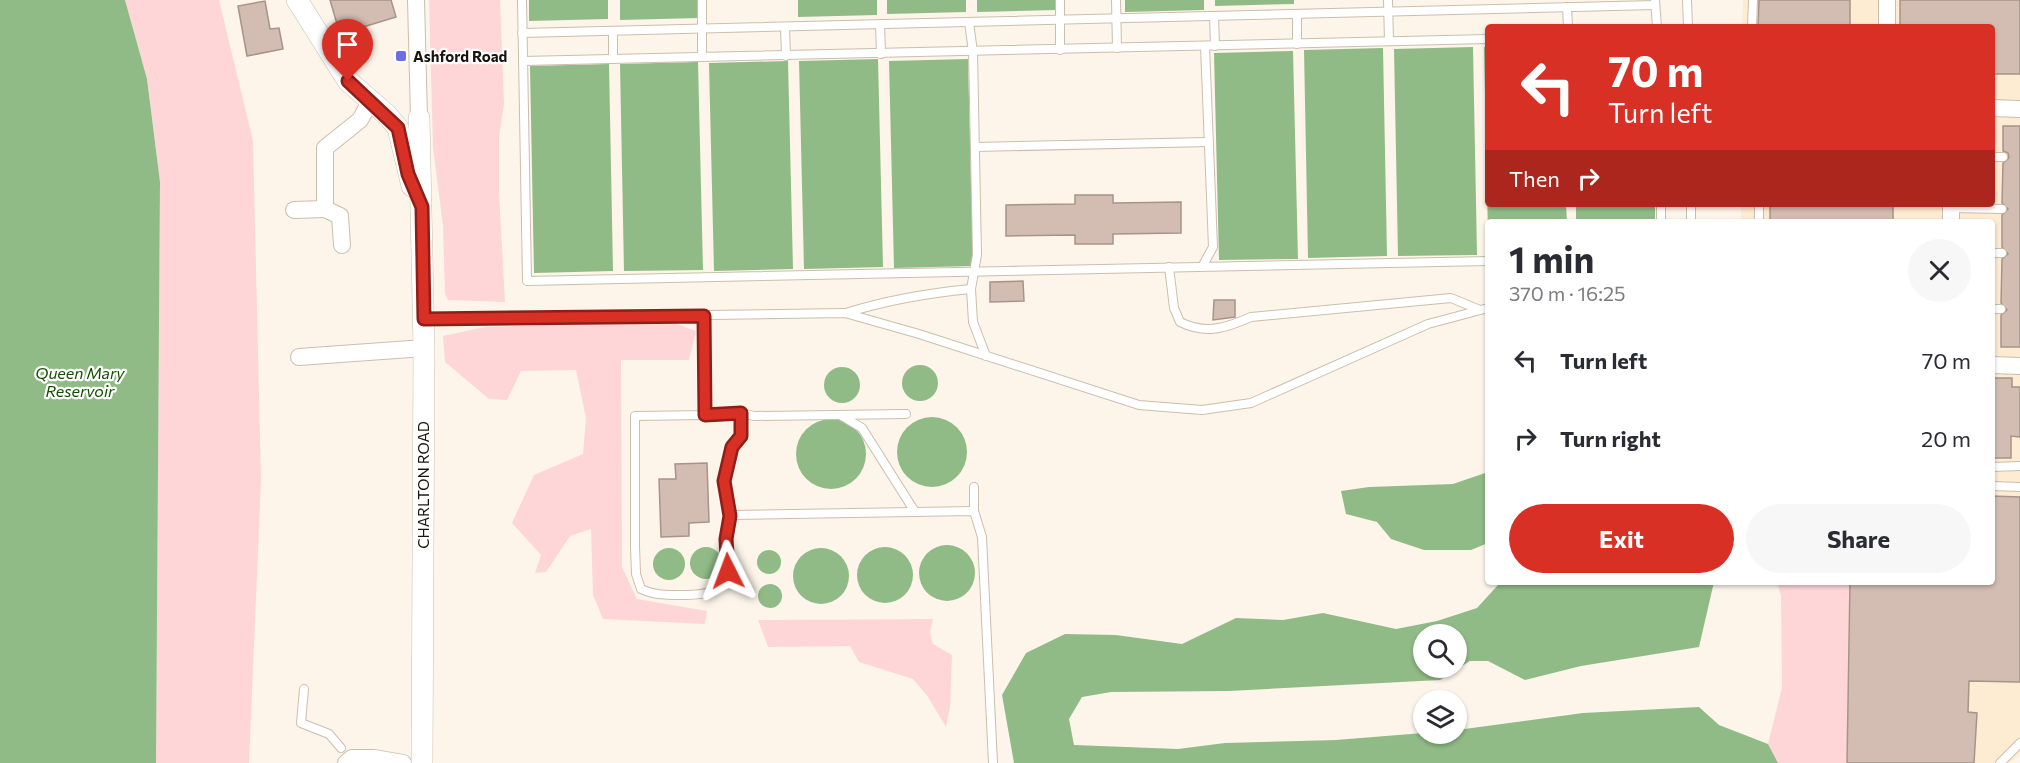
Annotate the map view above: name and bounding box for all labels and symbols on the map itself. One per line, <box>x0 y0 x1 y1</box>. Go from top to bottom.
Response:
pin <box>322 19 373 81</box>
place label: Ashford Road <box>413 47 507 65</box>
marker: Ashford Road <box>394 49 408 63</box>
water label: Queen Mary Reservoir <box>35 363 125 400</box>
street label: CHARLTON ROAD <box>414 421 432 549</box>
position arrow <box>696 539 760 603</box>

